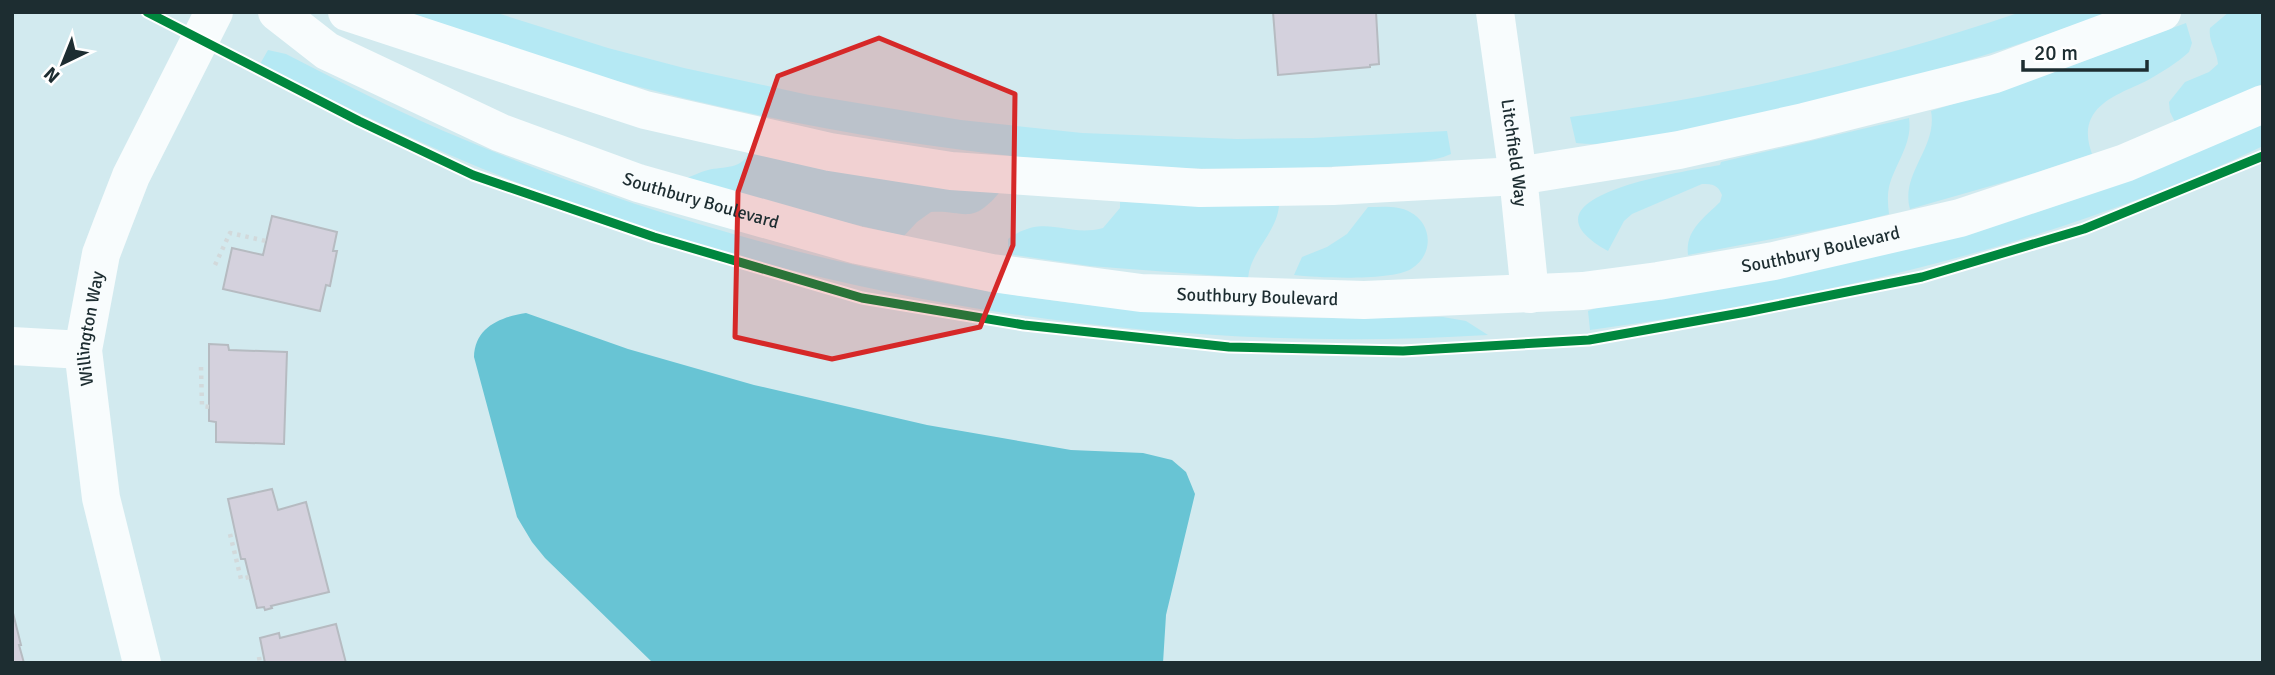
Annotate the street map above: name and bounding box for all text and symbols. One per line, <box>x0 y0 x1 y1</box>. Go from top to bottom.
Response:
north arrow <box>28 28 98 98</box>
scale bar <box>2023 28 2147 72</box>
text: 20 m <box>2034 40 2078 66</box>
text: N <box>39 61 65 88</box>
street label: Litchfield Way <box>1496 97 1532 208</box>
street label: Southbury Boulevard <box>620 167 782 233</box>
street label: Southbury Boulevard <box>1740 221 1902 277</box>
street label: Willington Way <box>72 269 109 387</box>
street label: Southbury Boulevard <box>1176 283 1339 310</box>

